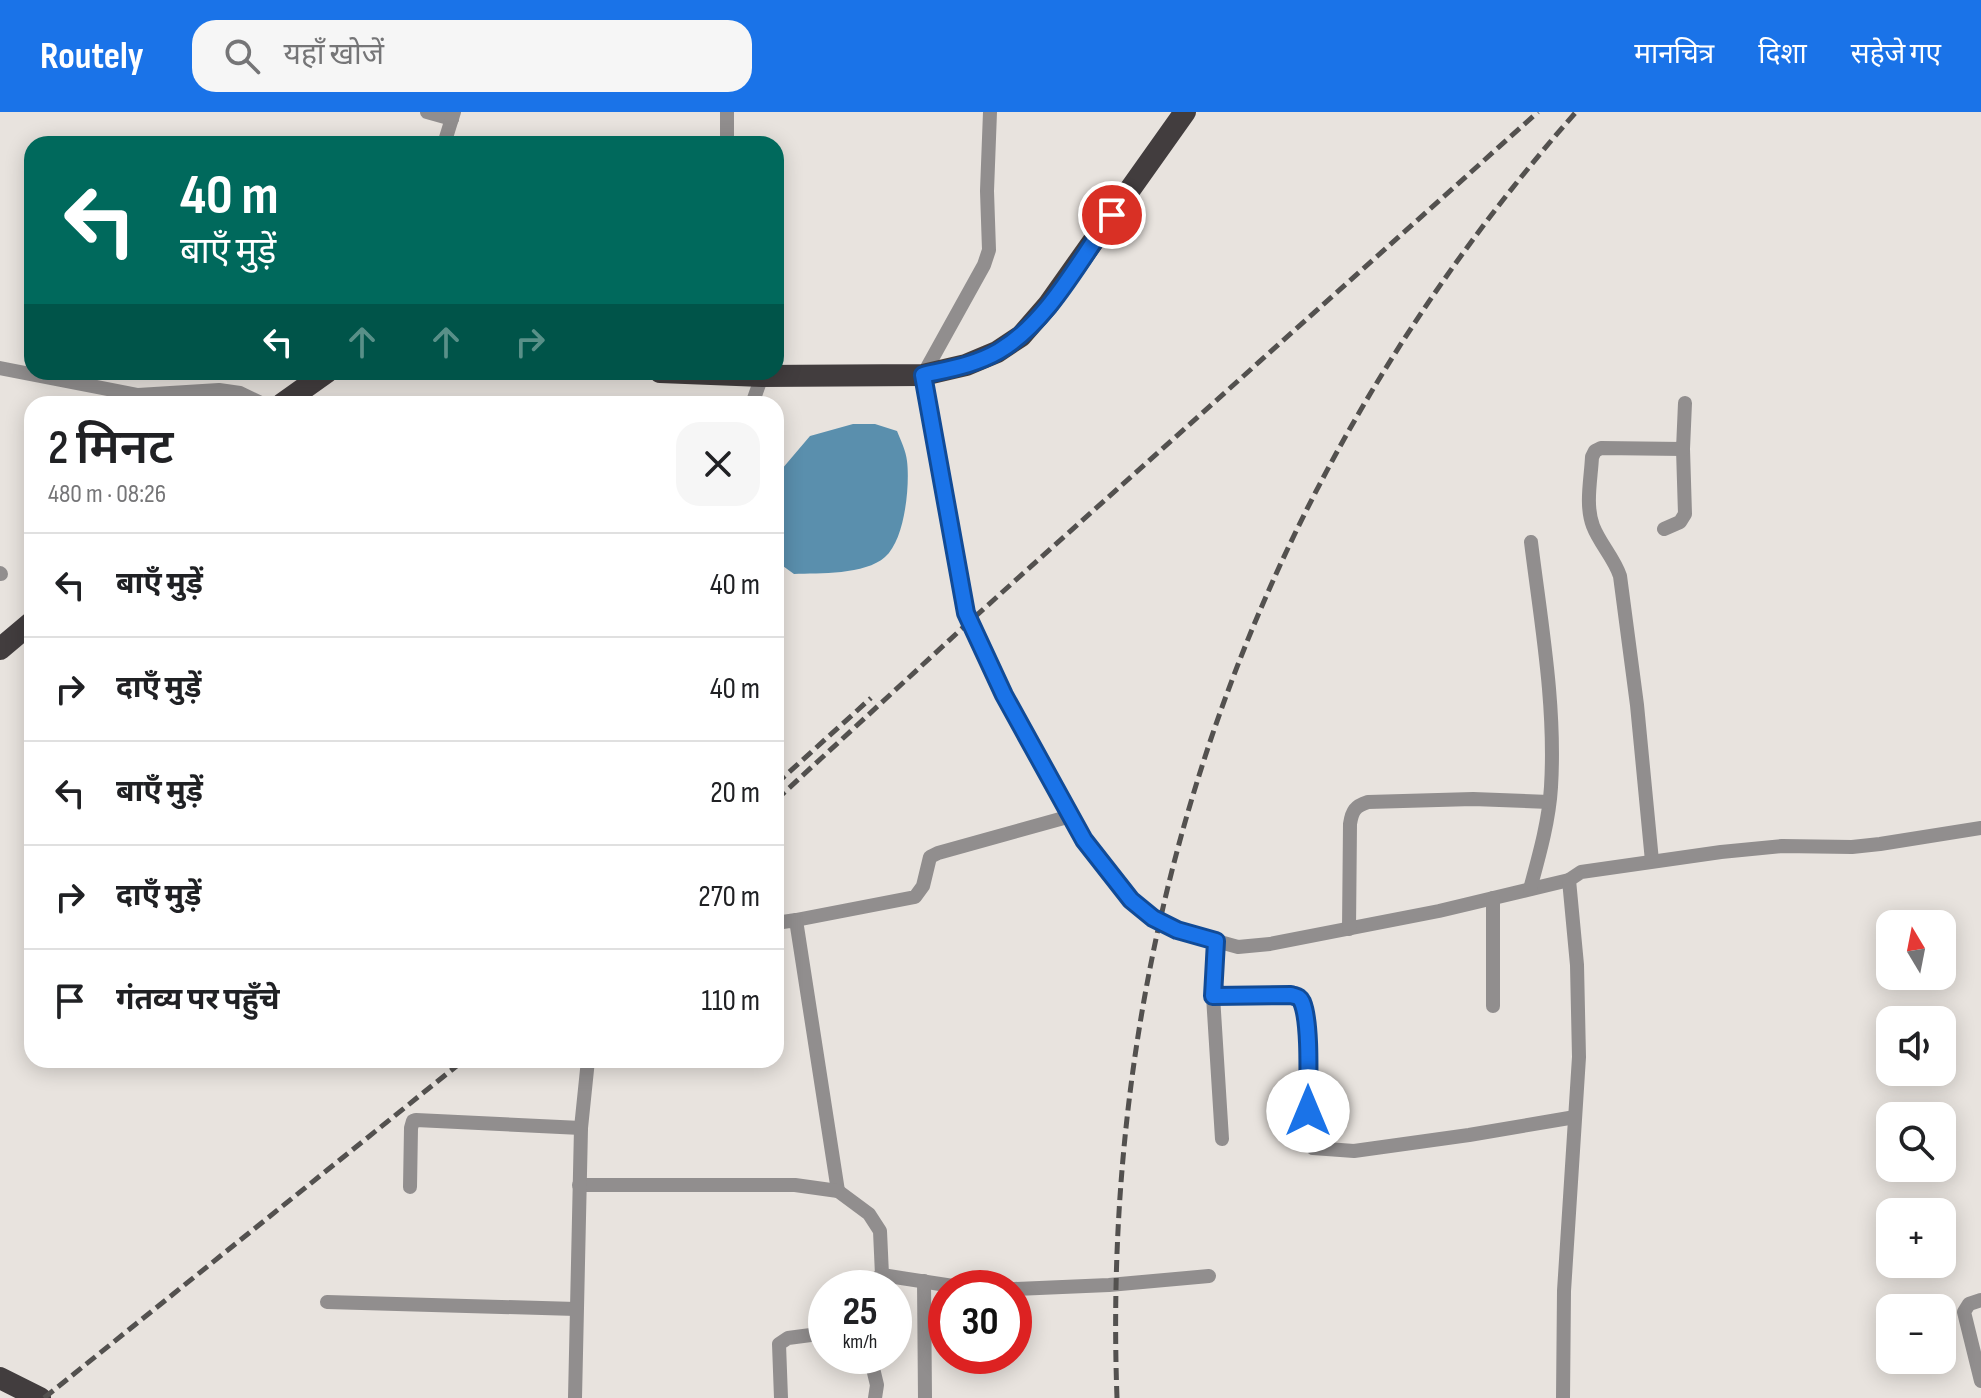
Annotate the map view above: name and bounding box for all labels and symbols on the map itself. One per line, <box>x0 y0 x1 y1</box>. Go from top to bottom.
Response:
pin <box>1078 181 1146 249</box>
north arrow <box>1876 910 1956 990</box>
position arrow <box>1266 1069 1350 1153</box>
speed limit sign: 30 <box>928 1270 1032 1374</box>

